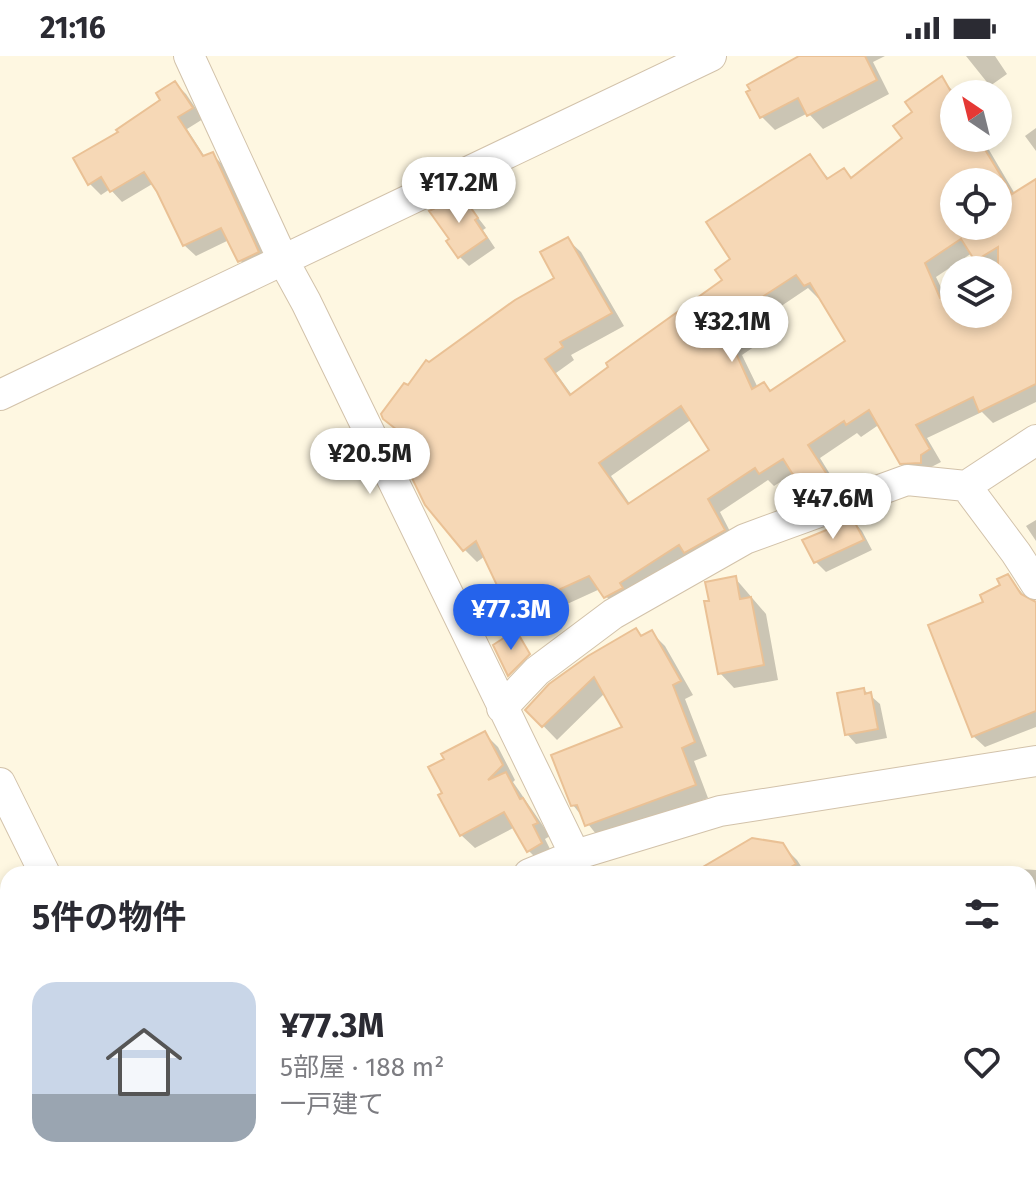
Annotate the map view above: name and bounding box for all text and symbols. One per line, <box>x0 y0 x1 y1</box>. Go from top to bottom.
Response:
text: 21:16 <box>40 10 106 46</box>
north arrow <box>940 80 1012 152</box>
map controls <box>940 80 1012 328</box>
pin: ¥17.2M <box>394 157 524 225</box>
text: ¥17.2M <box>420 167 498 198</box>
button: locate <box>940 168 1012 240</box>
button: layers <box>940 256 1012 328</box>
pin: ¥32.1M <box>667 296 797 364</box>
text: ¥32.1M <box>693 306 771 337</box>
pin: ¥20.5M <box>305 428 435 496</box>
text: ¥20.5M <box>328 438 412 469</box>
pin: ¥47.6M <box>768 473 898 541</box>
text: ¥47.6M <box>792 483 874 514</box>
pin: ¥77.3M <box>446 584 576 652</box>
text: ¥77.3M <box>471 594 551 625</box>
icon: filters <box>960 892 1004 936</box>
text: 5件の物件 <box>32 897 186 938</box>
text: ¥77.3M <box>280 1005 384 1046</box>
icon: home <box>96 1014 192 1110</box>
icon: heart <box>960 1040 1004 1084</box>
text: 5部屋 · 188 m² <box>280 1052 444 1083</box>
text: 一戸建て <box>280 1089 384 1120</box>

